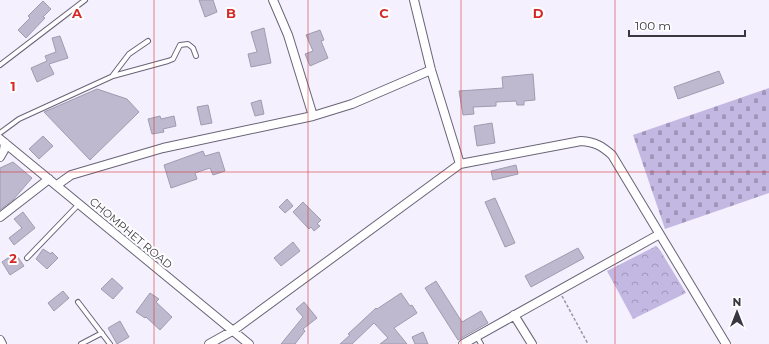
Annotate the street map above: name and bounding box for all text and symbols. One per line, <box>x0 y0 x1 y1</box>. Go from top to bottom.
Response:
text: A <box>71 5 83 21</box>
text: B <box>226 5 236 21</box>
text: C <box>379 5 389 21</box>
text: D <box>533 5 544 21</box>
scale bar <box>629 12 745 38</box>
text: 100 m <box>635 18 671 33</box>
text: 1 <box>10 78 16 94</box>
street label: CHOMPHET ROAD <box>87 194 175 272</box>
text: 2 <box>9 250 17 266</box>
north arrow <box>717 292 757 332</box>
text: N <box>733 295 741 309</box>

